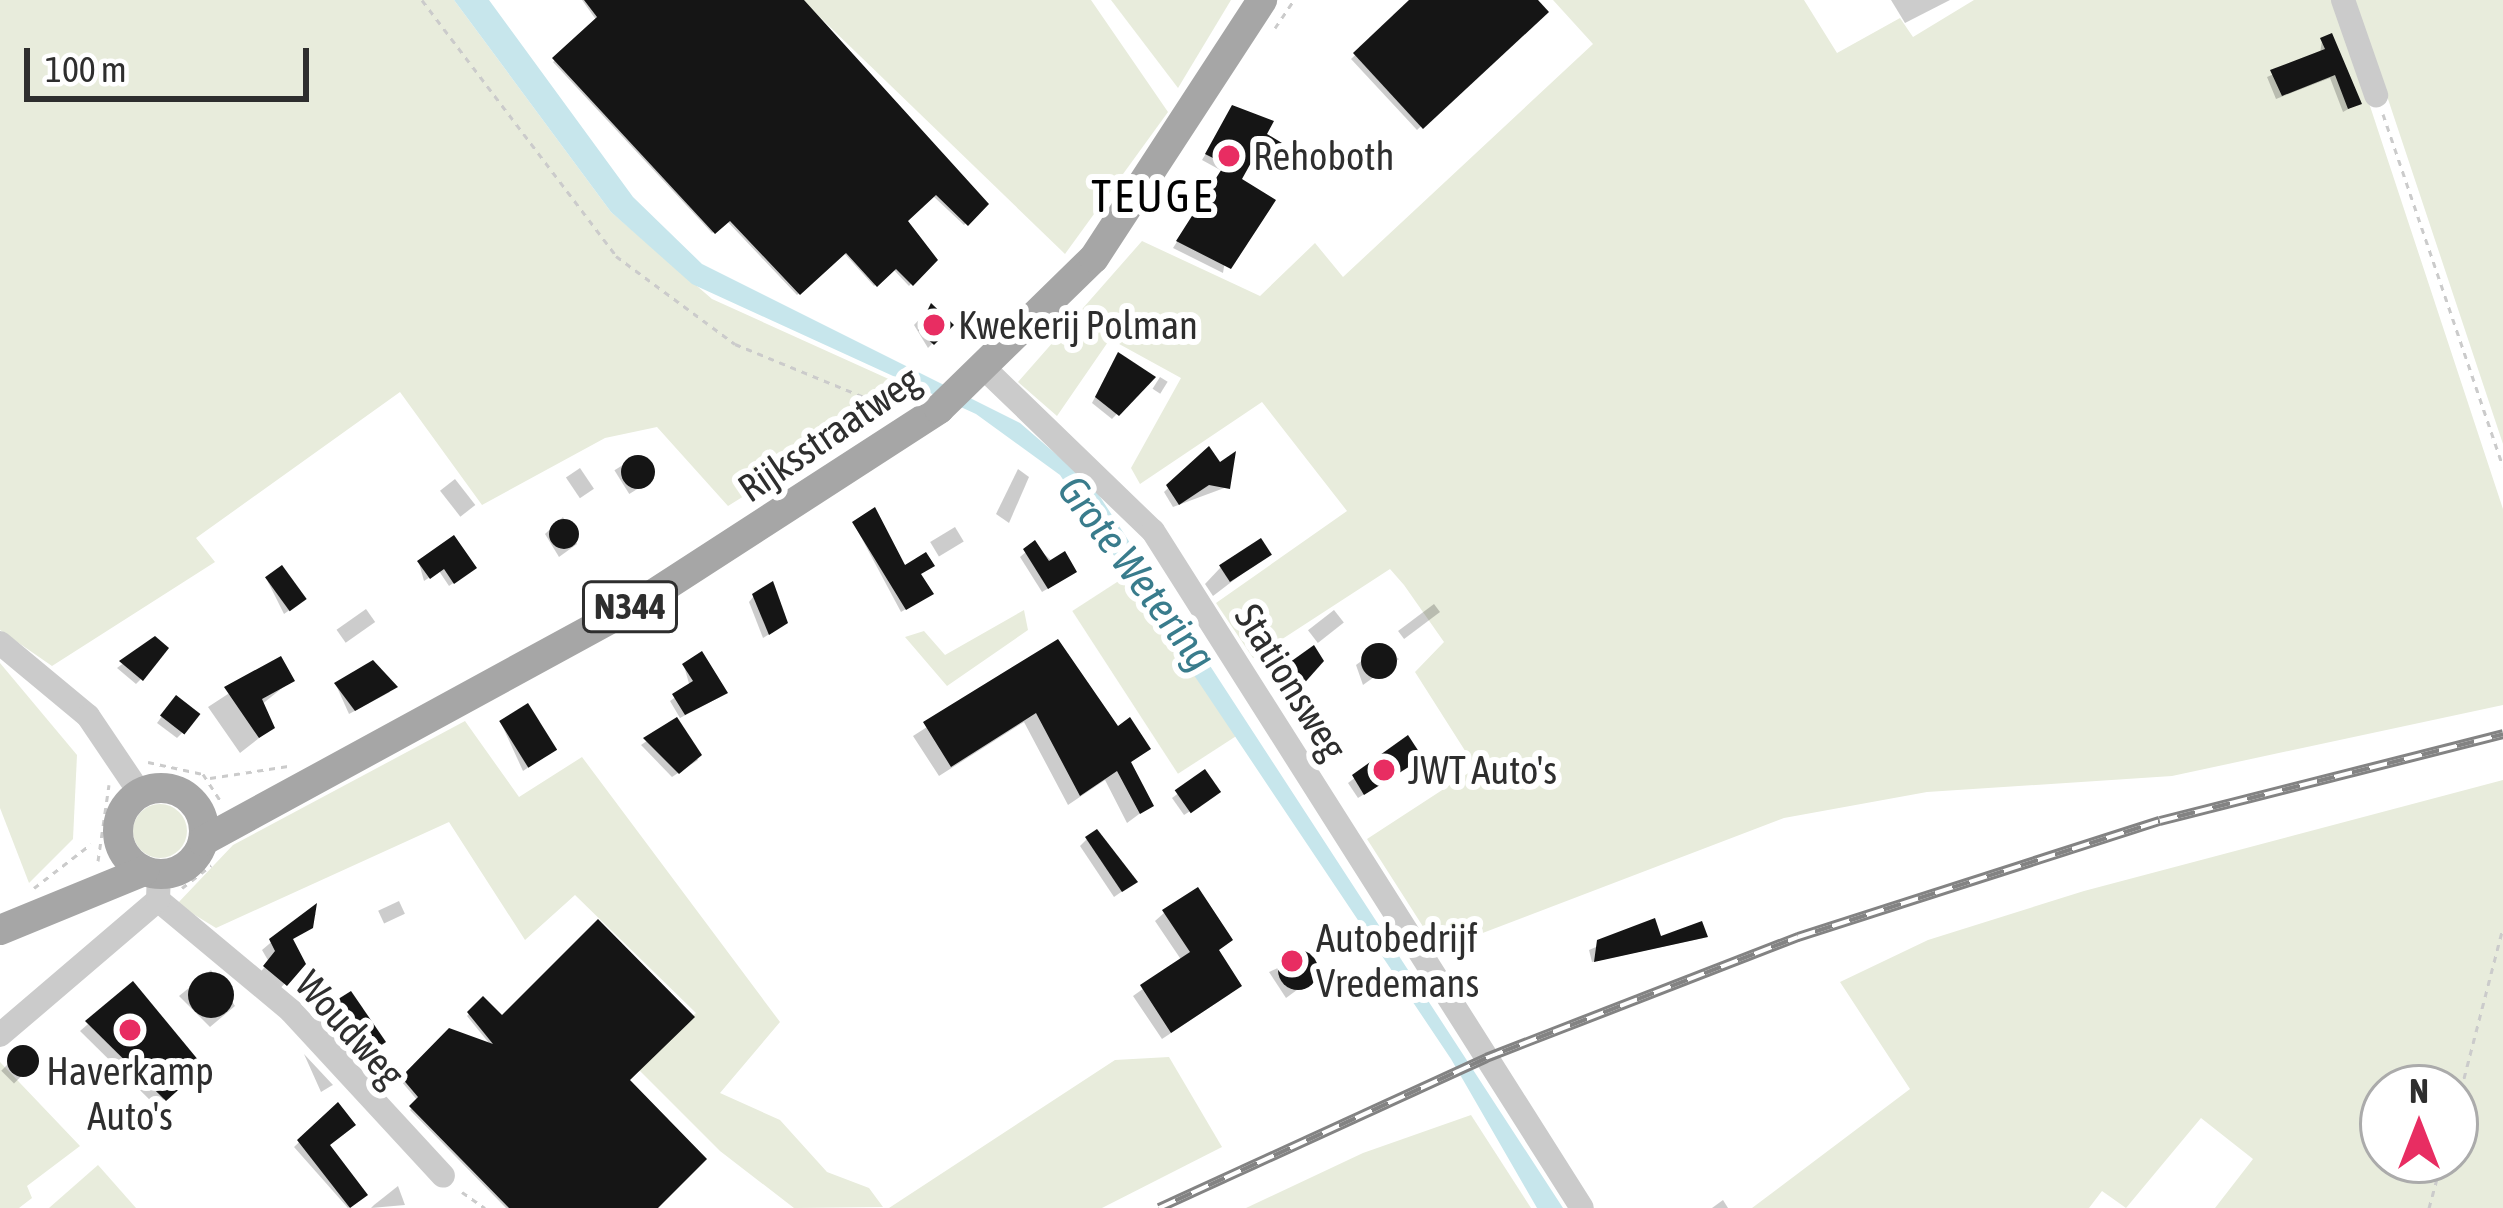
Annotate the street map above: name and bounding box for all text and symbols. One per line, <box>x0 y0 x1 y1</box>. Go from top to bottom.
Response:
scale bar <box>30 24 315 98</box>
text: 100 m <box>45 48 127 90</box>
place label: Rehoboth <box>1253 133 1394 179</box>
marker: Rehoboth <box>1216 143 1242 169</box>
district label: TEUGE <box>1091 170 1215 224</box>
place label: Kwekerij Polman <box>958 302 1198 348</box>
marker: Kwekerij Polman <box>921 312 947 338</box>
street label: Rijksstraatweg <box>729 356 929 512</box>
water label: Grote Wetering <box>1047 466 1227 680</box>
road number: N344 <box>582 577 678 637</box>
street label: Stationsweg <box>1225 596 1357 768</box>
place label: JWT Auto's <box>1408 747 1557 793</box>
marker: JWT Auto's <box>1371 757 1397 783</box>
place label: Autobedrijf Vredemans <box>1316 916 1479 1007</box>
marker: Autobedrijf Vredemans <box>1279 948 1305 974</box>
street label: Woudweg <box>286 961 414 1097</box>
marker: Haverkamp Auto's <box>117 1017 143 1043</box>
place label: Haverkamp Auto's <box>46 1049 214 1140</box>
north arrow <box>2359 1064 2479 1184</box>
text: N <box>2409 1072 2429 1110</box>

